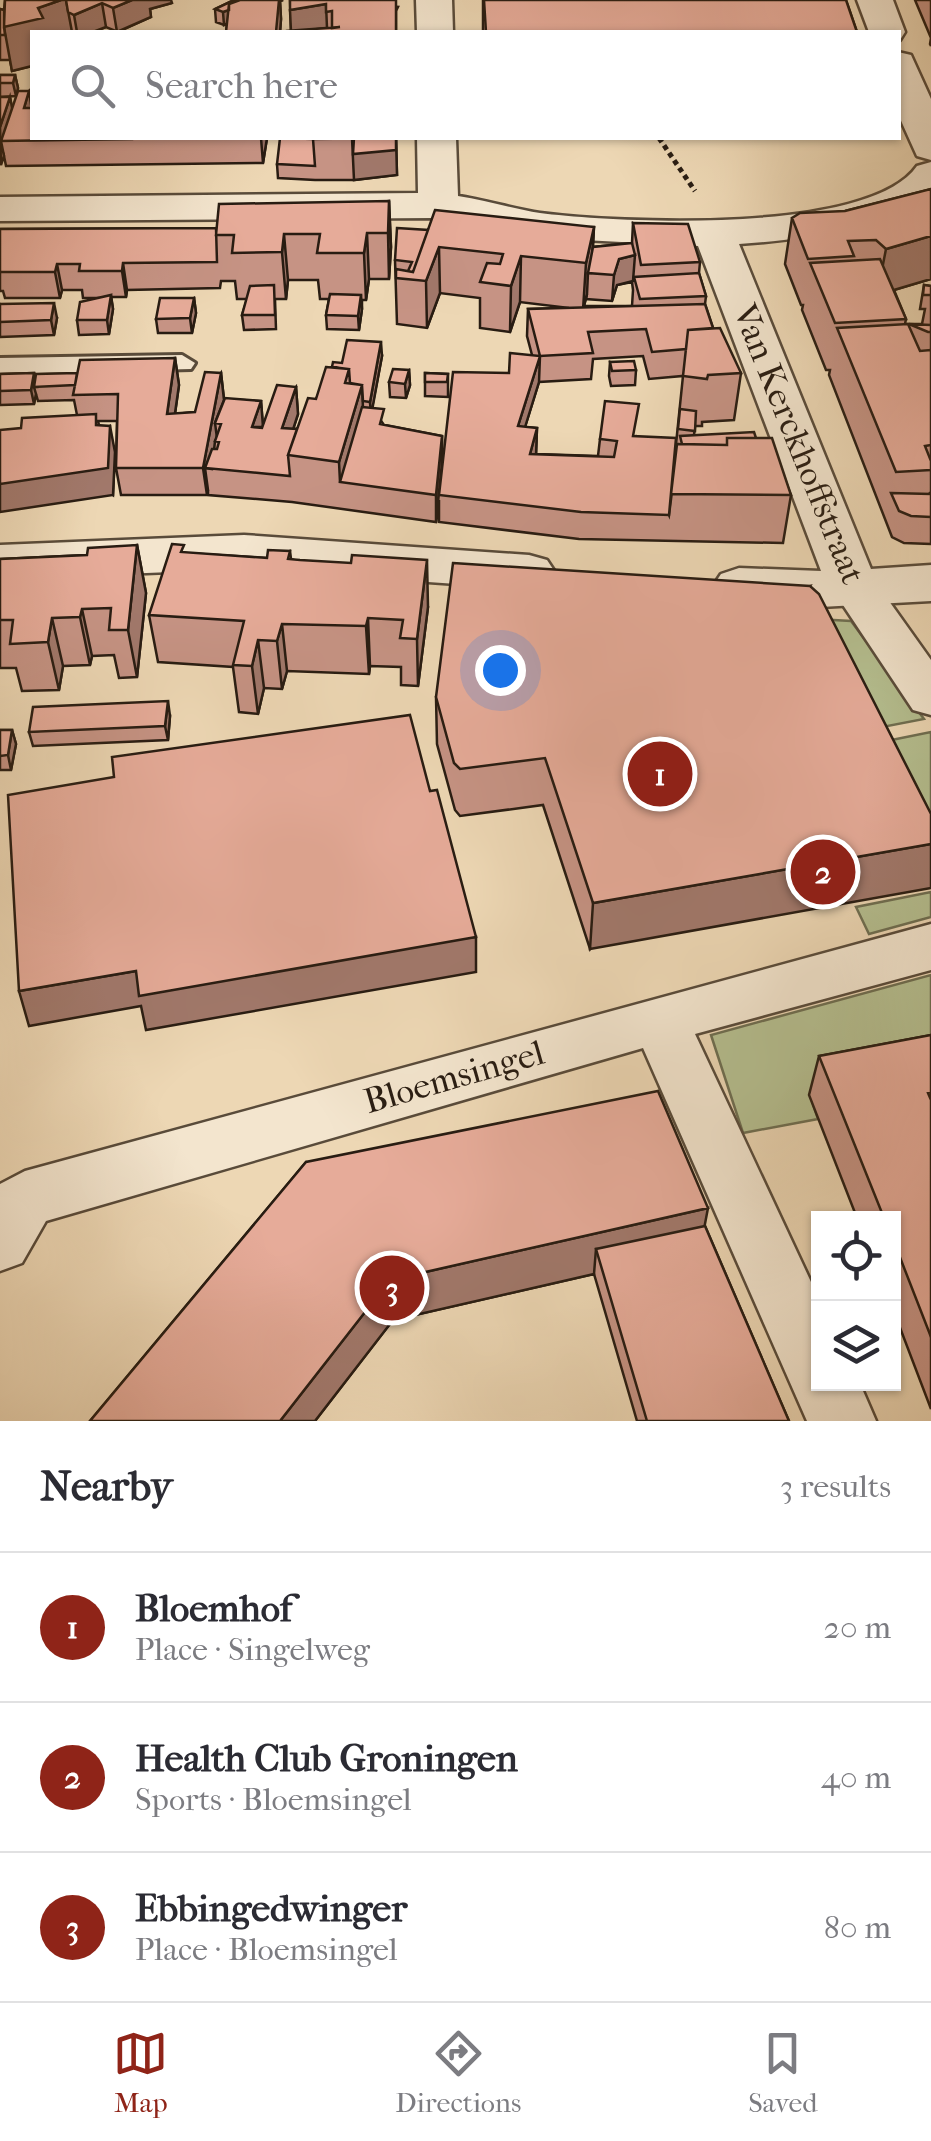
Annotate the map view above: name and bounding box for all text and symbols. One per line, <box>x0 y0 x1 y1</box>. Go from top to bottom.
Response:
search box <box>30 30 901 140</box>
icon: search <box>65 58 120 113</box>
text: Search here <box>145 63 338 108</box>
street label: Van Kerckhoffstraat <box>724 297 874 590</box>
your location <box>475 645 526 696</box>
pin: 1 <box>628 736 692 812</box>
pin: 2 <box>790 834 856 910</box>
street label: Bloemsingel <box>359 1032 549 1122</box>
map controls <box>811 1211 901 1391</box>
button: locate <box>811 1211 901 1301</box>
pin: 3 <box>360 1250 424 1326</box>
button: layers <box>811 1301 901 1391</box>
text: Nearby <box>40 1462 172 1511</box>
text: 3 results <box>780 1468 891 1505</box>
text: Bloemhof <box>135 1586 292 1631</box>
text: 1 <box>67 1609 78 1646</box>
text: 20 m <box>823 1609 891 1646</box>
text: Place · Singelweg <box>135 1631 370 1668</box>
text: Health Club Groningen <box>135 1736 518 1781</box>
text: 2 <box>64 1759 81 1796</box>
text: 40 m <box>821 1759 891 1796</box>
text: Sports · Bloemsingel <box>135 1781 412 1818</box>
text: Ebbingedwinger <box>135 1886 407 1931</box>
text: 3 <box>66 1909 79 1946</box>
text: 80 m <box>824 1909 891 1946</box>
text: Place · Bloemsingel <box>135 1931 398 1968</box>
tab: Map <box>113 2026 168 2119</box>
tab: Directions <box>395 2026 521 2119</box>
tab: Saved <box>748 2026 818 2119</box>

